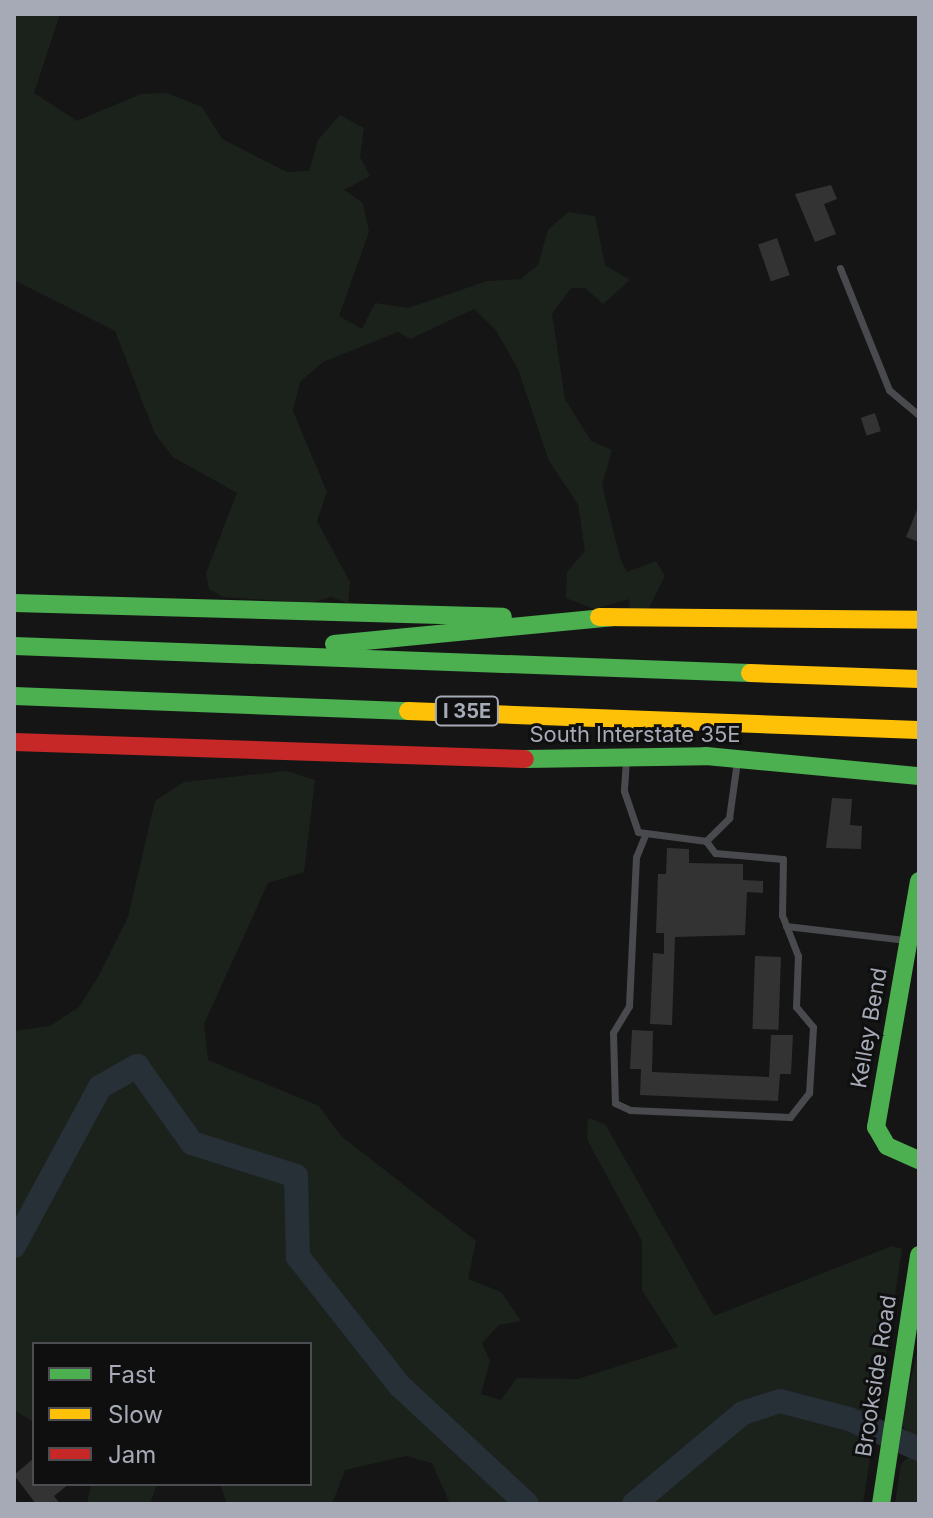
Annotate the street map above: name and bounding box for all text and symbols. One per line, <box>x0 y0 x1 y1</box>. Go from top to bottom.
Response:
road number: I 35E <box>433 695 501 727</box>
street label: South Interstate 35E <box>529 722 741 748</box>
street label: Kelley Bend <box>845 966 893 1090</box>
street label: Brookside Road <box>850 1293 902 1459</box>
legend <box>32 1342 312 1486</box>
text: Fast <box>108 1360 156 1389</box>
text: Slow <box>108 1400 163 1429</box>
text: Jam <box>108 1440 156 1469</box>

